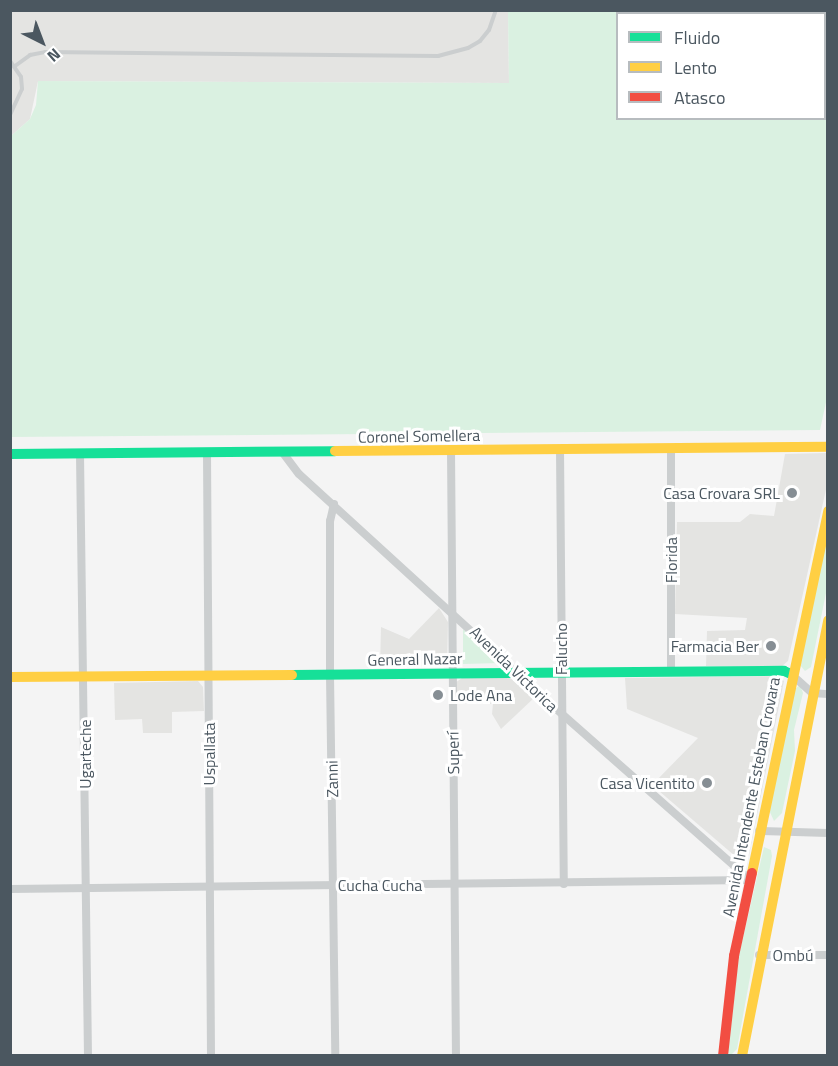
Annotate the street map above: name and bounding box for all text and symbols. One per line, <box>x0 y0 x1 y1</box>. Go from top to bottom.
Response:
north arrow <box>12 12 72 72</box>
legend <box>616 12 826 120</box>
text: Fluido <box>674 24 720 51</box>
text: N <box>42 43 66 68</box>
text: Lento <box>674 54 717 81</box>
text: Atasco <box>674 84 725 111</box>
street label: Coronel Somellera <box>358 425 480 447</box>
place label: Casa Crovara SRL <box>663 483 780 503</box>
marker: Casa Crovara SRL <box>785 486 799 500</box>
street label: Florida <box>661 537 681 583</box>
street label: Avenida Victorica <box>466 622 562 716</box>
street label: Falucho <box>551 623 571 675</box>
place label: Farmacia Ber <box>671 636 759 656</box>
marker: Farmacia Ber <box>764 639 778 653</box>
street label: General Nazar <box>367 649 463 669</box>
street label: Avenida Intendente Esteban Crovara <box>718 675 784 919</box>
place label: Lode Ana <box>450 685 512 705</box>
marker: Lode Ana <box>431 688 445 702</box>
street label: Ugarteche <box>75 719 95 789</box>
street label: Uspallata <box>199 722 219 786</box>
street label: Superí <box>443 731 463 775</box>
street label: Zanni <box>322 760 342 798</box>
place label: Casa Vicentito <box>600 773 695 793</box>
marker: Casa Vicentito <box>700 776 714 790</box>
street label: Cucha Cucha <box>338 875 422 895</box>
street label: Ombú <box>773 945 813 965</box>

